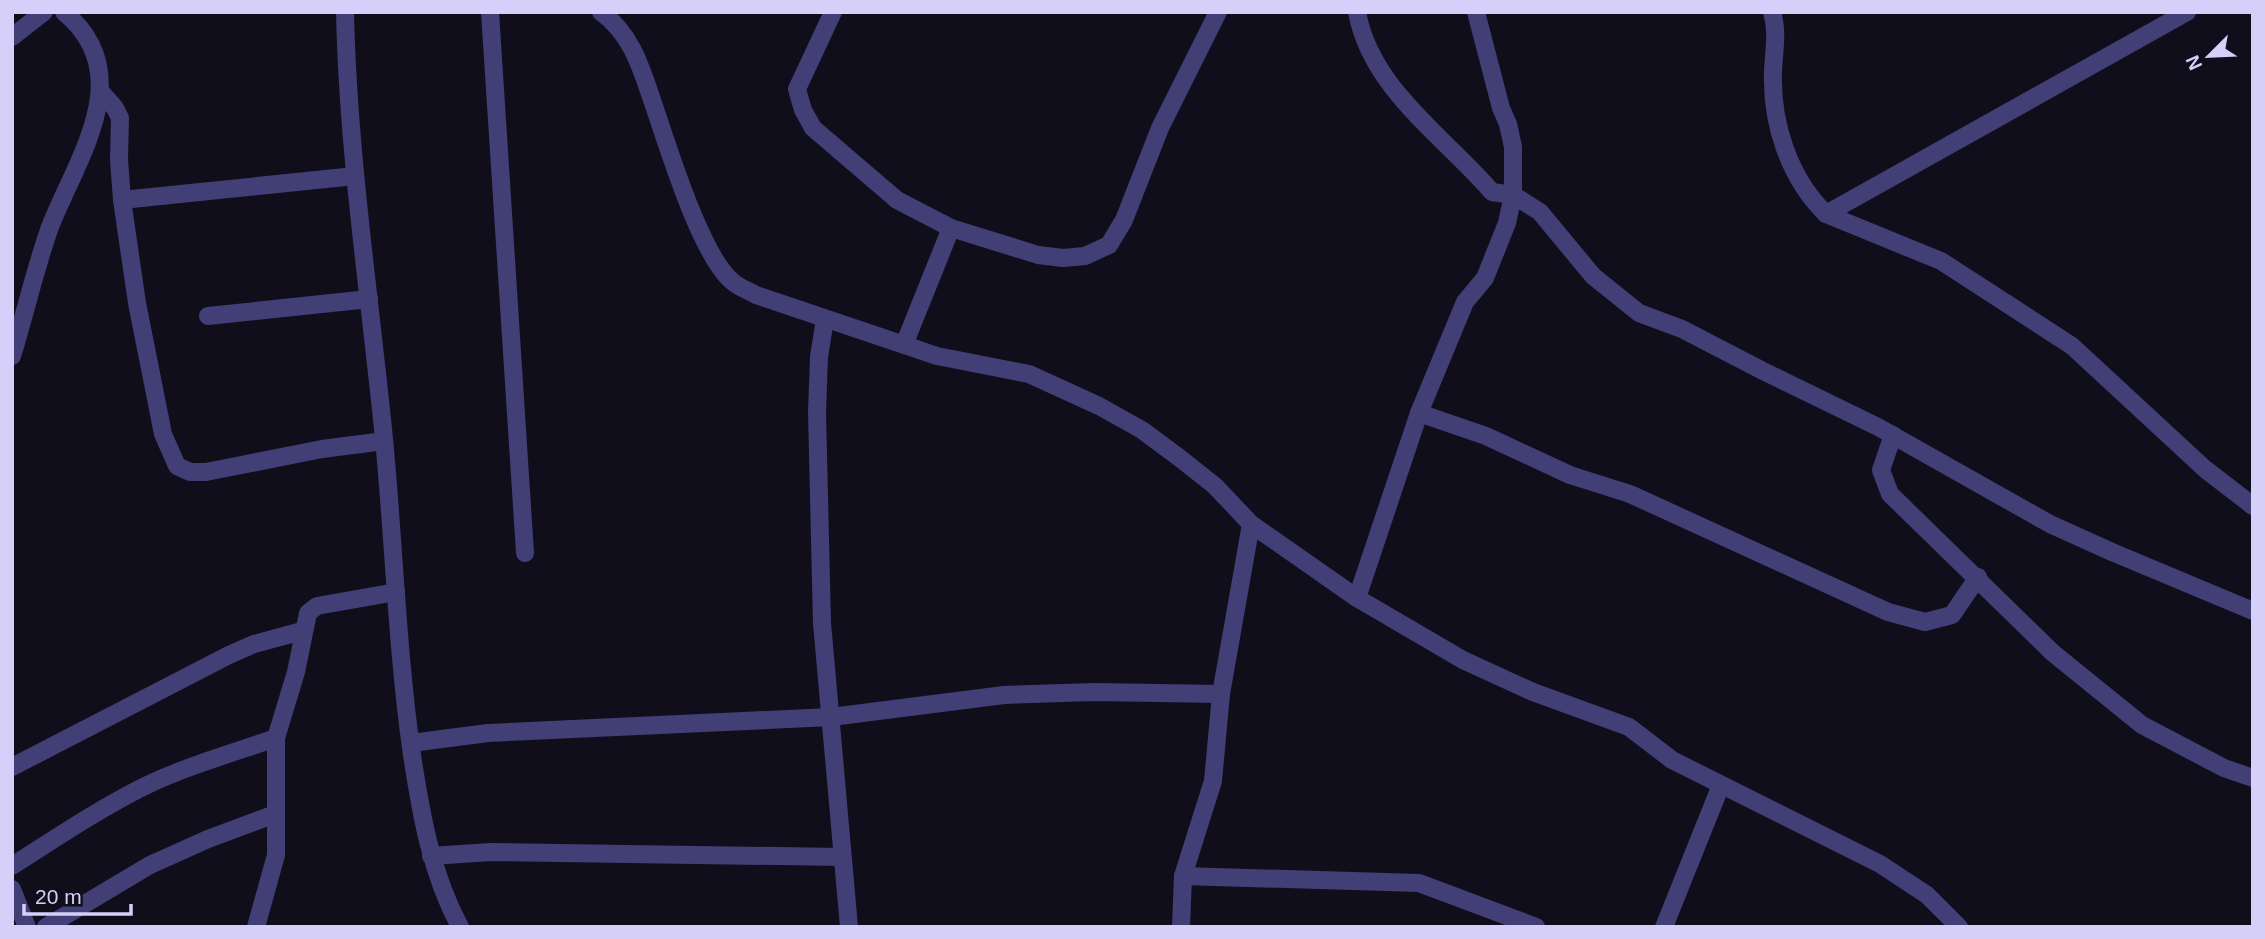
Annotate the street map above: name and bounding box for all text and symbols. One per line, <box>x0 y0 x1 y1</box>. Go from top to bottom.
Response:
north arrow <box>2174 21 2244 91</box>
text: N <box>2182 52 2206 73</box>
scale bar <box>24 872 131 916</box>
text: 20 m <box>35 885 82 908</box>

